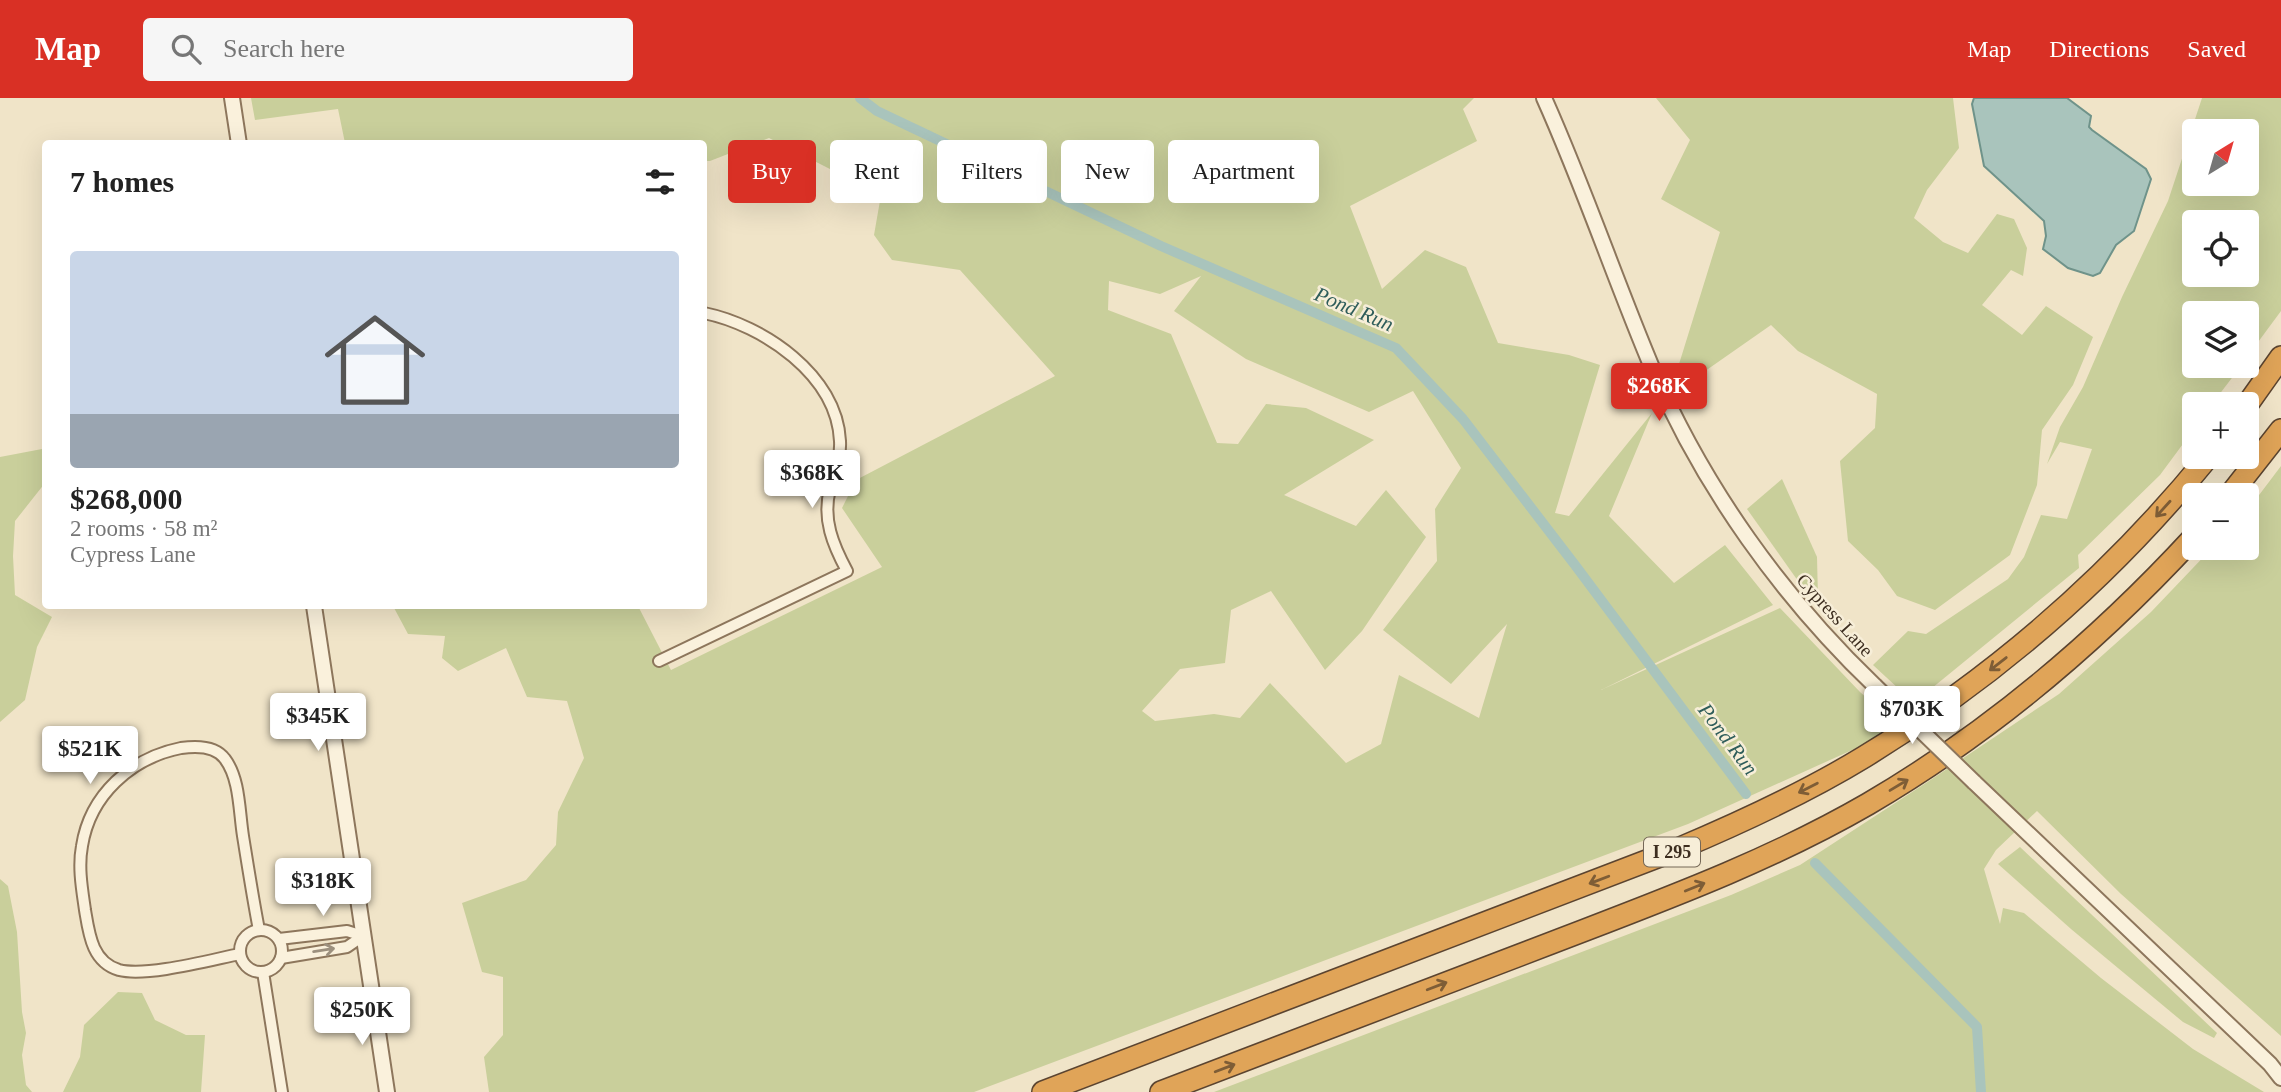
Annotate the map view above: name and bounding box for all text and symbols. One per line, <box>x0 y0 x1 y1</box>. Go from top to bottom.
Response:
search box <box>143 18 633 81</box>
icon: search <box>167 30 205 68</box>
text: Map <box>35 31 101 67</box>
text: Search here <box>223 34 345 63</box>
text: Map <box>1967 36 2011 62</box>
text: Directions <box>2049 36 2149 62</box>
text: Saved <box>2187 36 2246 62</box>
north arrow <box>2182 119 2259 196</box>
map controls <box>2182 119 2259 560</box>
chip: Buy <box>728 140 816 203</box>
chip: Rent <box>830 140 923 203</box>
chip: Filters <box>937 140 1047 203</box>
chip: New <box>1061 140 1154 203</box>
chip: Apartment <box>1168 140 1319 203</box>
icon: filters <box>641 163 679 201</box>
text: 7 homes <box>70 165 174 198</box>
button: locate <box>2182 210 2259 287</box>
water label: Pond Run <box>1310 281 1397 336</box>
icon: home <box>312 297 438 423</box>
button: layers <box>2182 301 2259 378</box>
pin: $268K <box>1610 364 1708 423</box>
text: $268K <box>1627 373 1691 398</box>
button: + <box>2182 392 2259 469</box>
pin: $368K <box>763 450 861 510</box>
text: $368K <box>780 460 844 485</box>
text: $268,000 <box>70 482 183 515</box>
button: − <box>2182 483 2259 560</box>
one-way arrow <box>2155 500 2172 517</box>
text: 2 rooms · 58 m² <box>70 516 217 541</box>
text: Cypress Lane <box>70 542 196 567</box>
street label: Cypress Lane <box>1792 569 1878 661</box>
one-way arrow <box>1989 657 2008 672</box>
pin: $703K <box>1863 686 1961 746</box>
pin: $345K <box>269 694 367 753</box>
text: $703K <box>1880 696 1944 721</box>
water label: Pond Run <box>1693 698 1763 780</box>
text: $345K <box>286 703 350 728</box>
pin: $521K <box>41 726 139 786</box>
text: $521K <box>58 736 122 761</box>
one-way arrow <box>1888 778 1908 792</box>
one-way arrow <box>1798 782 1819 796</box>
road number: I 295 <box>1644 838 1700 866</box>
pin: $318K <box>274 858 372 918</box>
text: $318K <box>291 868 355 893</box>
one-way arrow <box>1589 874 1611 887</box>
one-way arrow <box>1684 880 1706 893</box>
one-way arrow <box>312 943 335 956</box>
one-way arrow <box>1426 979 1448 992</box>
pin: $250K <box>313 988 411 1047</box>
text: $250K <box>330 997 394 1022</box>
one-way arrow <box>1214 1060 1235 1073</box>

